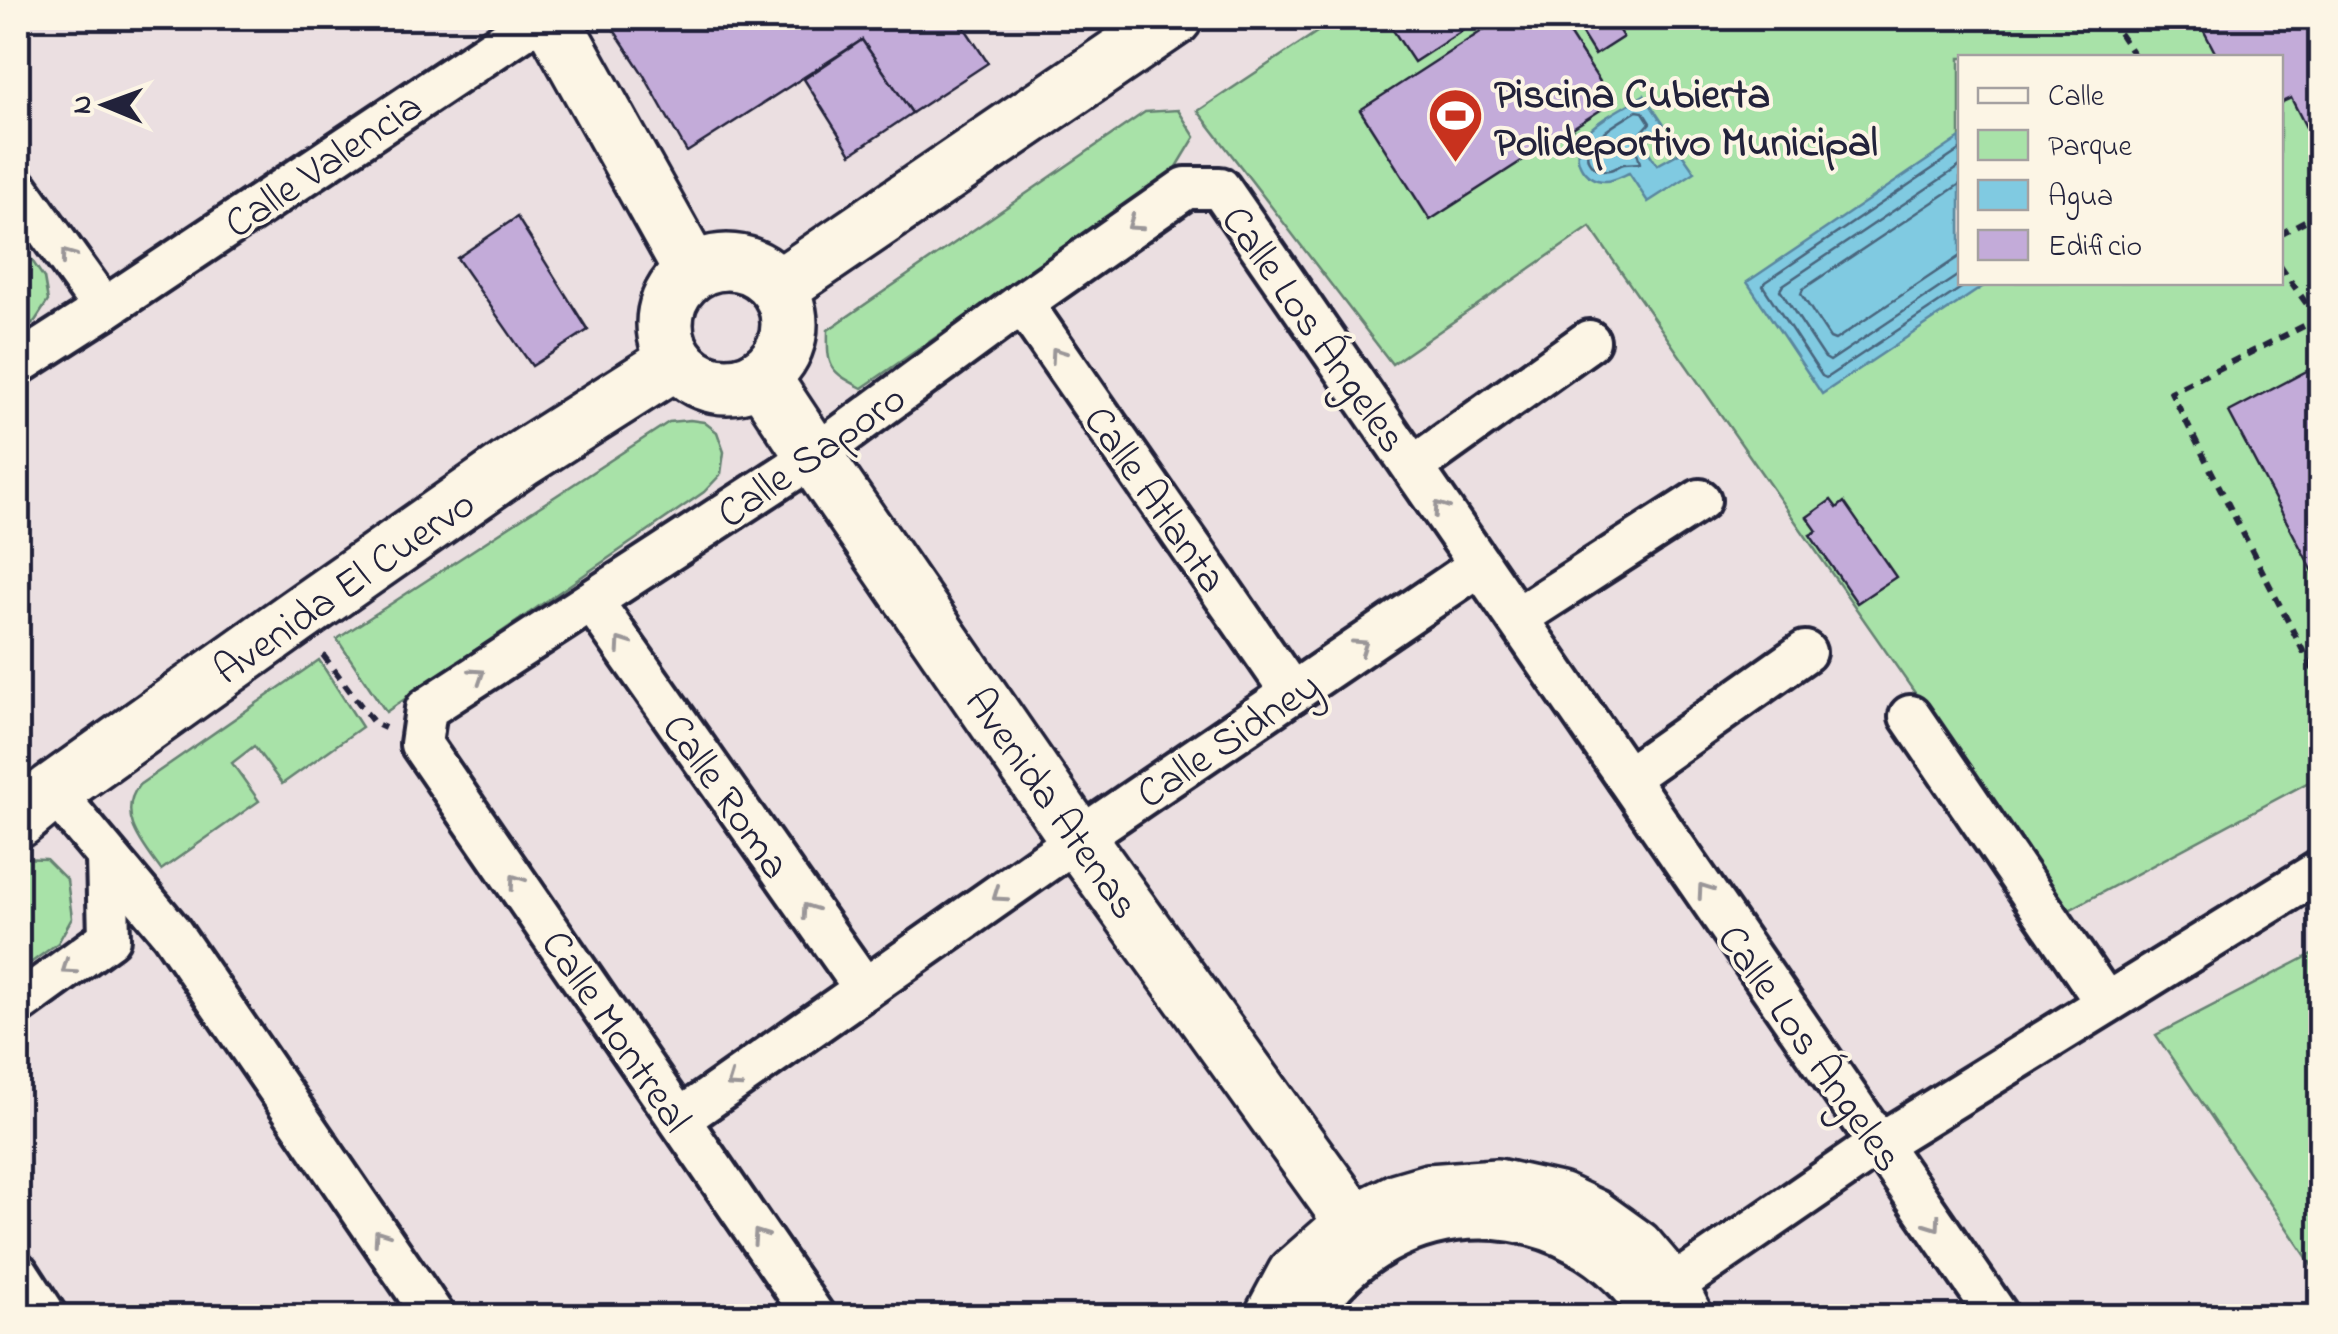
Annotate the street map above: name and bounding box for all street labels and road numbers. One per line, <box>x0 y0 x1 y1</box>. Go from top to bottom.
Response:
street label: Calle Valencia <box>213 78 436 256</box>
street label: Calle Los Ángeles <box>1204 194 1420 467</box>
street label: Calle Saporo <box>706 370 920 545</box>
street label: Calle Atlanta <box>1066 394 1240 607</box>
street label: Avenida El Cuervo <box>202 476 489 702</box>
street label: Calle Sidney <box>1125 658 1334 826</box>
street label: Avenida Atenas <box>948 676 1153 933</box>
street label: Calle Roma <box>645 702 804 893</box>
street label: Calle Los Ángeles <box>1700 913 1916 1186</box>
street label: Calle Montreal <box>524 919 705 1146</box>

